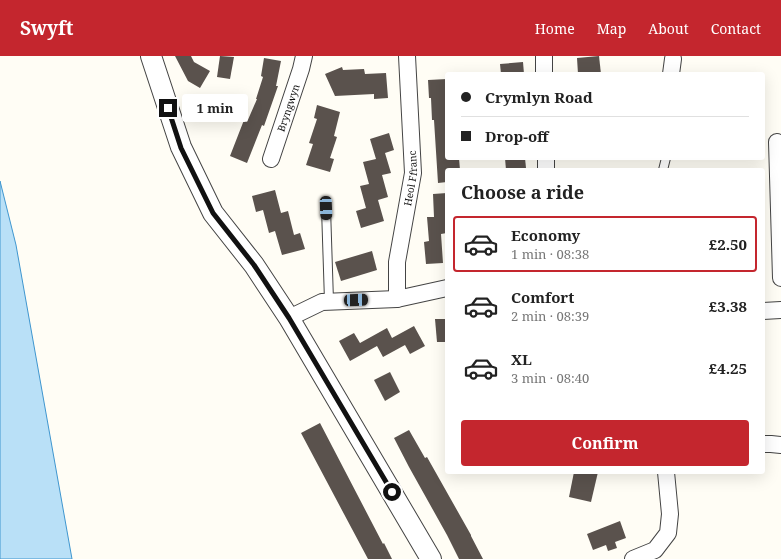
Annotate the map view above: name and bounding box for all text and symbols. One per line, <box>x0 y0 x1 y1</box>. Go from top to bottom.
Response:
text: Swyft <box>20 15 74 41</box>
text: Home <box>535 19 575 38</box>
text: Map <box>597 19 626 38</box>
text: About <box>648 19 689 38</box>
text: Contact <box>711 19 761 38</box>
street label: Bryngwyn <box>274 82 303 133</box>
text: Crymlyn Road <box>485 87 593 107</box>
callout: 1 min <box>182 94 248 122</box>
route end <box>159 99 177 117</box>
text: 1 min <box>197 99 233 117</box>
text: Drop-off <box>485 126 549 146</box>
street label: Heol Ffranc <box>400 150 420 207</box>
text: Choose a ride <box>461 180 584 204</box>
car <box>320 196 332 220</box>
text: Economy <box>511 225 580 245</box>
icon: car <box>463 226 499 262</box>
text: £2.50 <box>709 234 747 254</box>
text: 1 min · 08:38 <box>511 245 589 263</box>
text: Comfort <box>511 287 574 307</box>
icon: car <box>463 288 499 324</box>
car <box>344 294 368 306</box>
text: £3.38 <box>709 296 747 316</box>
text: 2 min · 08:39 <box>511 307 589 325</box>
text: XL <box>511 349 532 369</box>
icon: car <box>463 350 499 386</box>
text: £4.25 <box>709 358 747 378</box>
text: 3 min · 08:40 <box>511 369 589 387</box>
button: Confirm <box>461 420 749 466</box>
route start <box>383 483 401 501</box>

